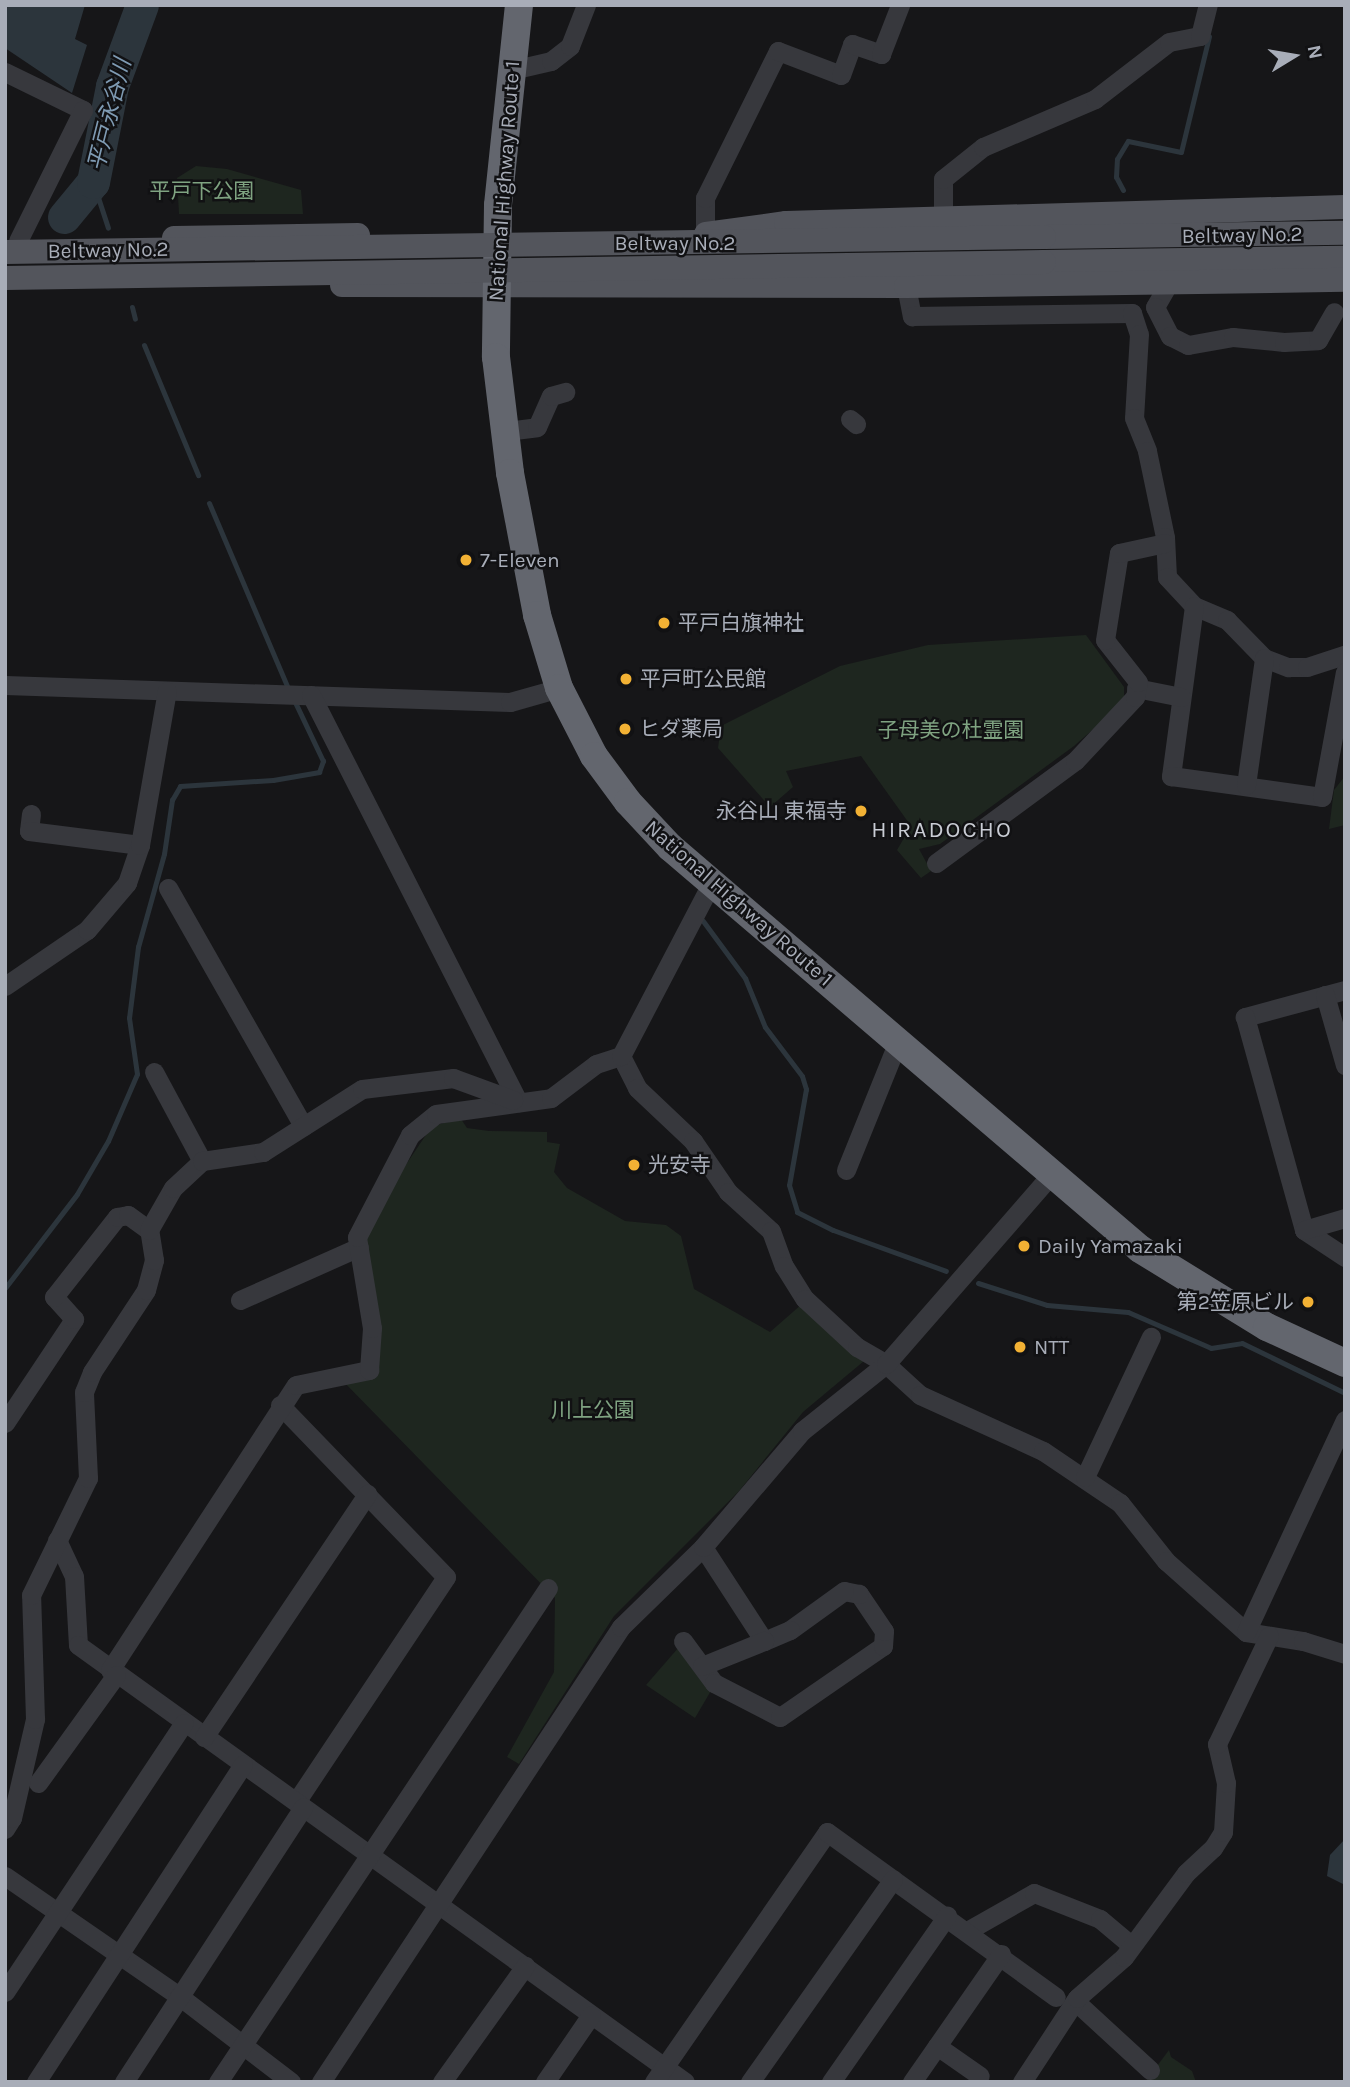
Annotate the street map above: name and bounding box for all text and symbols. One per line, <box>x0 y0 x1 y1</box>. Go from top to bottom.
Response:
north arrow <box>1259 21 1329 91</box>
text: N <box>1303 43 1327 61</box>
water label: 平戸永谷川 <box>83 56 137 174</box>
street label: National Highway Route 1 <box>483 60 525 302</box>
park label: 平戸下公園 <box>150 178 254 204</box>
street label: Beltway No.2 <box>1181 221 1303 249</box>
street label: Beltway No.2 <box>615 230 735 256</box>
street label: Beltway No.2 <box>47 236 169 264</box>
place label: 7-Eleven <box>480 547 560 573</box>
marker: 7-Eleven <box>458 552 474 568</box>
place label: 平戸白旗神社 <box>678 610 804 636</box>
marker: 平戸白旗神社 <box>656 615 672 631</box>
place label: 平戸町公民館 <box>640 666 766 692</box>
marker: 平戸町公民館 <box>618 671 634 687</box>
place label: ヒダ薬局 <box>639 716 723 742</box>
park label: 子母美の杜霊園 <box>878 717 1024 743</box>
marker: ヒダ薬局 <box>617 721 633 737</box>
place label: 永谷山 東福寺 <box>716 798 847 824</box>
marker: 永谷山 東福寺 <box>853 803 869 819</box>
street label: National Highway Route 1 <box>640 815 838 991</box>
district label: HIRADOCHO <box>872 816 1012 844</box>
place label: 光安寺 <box>648 1152 711 1178</box>
marker: 光安寺 <box>626 1157 642 1173</box>
place label: Daily Yamazaki <box>1038 1233 1183 1259</box>
marker: Daily Yamazaki <box>1016 1238 1032 1254</box>
place label: 第2笠原ビル <box>1177 1289 1294 1315</box>
marker: 第2笠原ビル <box>1300 1294 1316 1310</box>
place label: NTT <box>1034 1334 1069 1360</box>
marker: NTT <box>1012 1339 1028 1355</box>
park label: 川上公園 <box>551 1397 635 1423</box>

